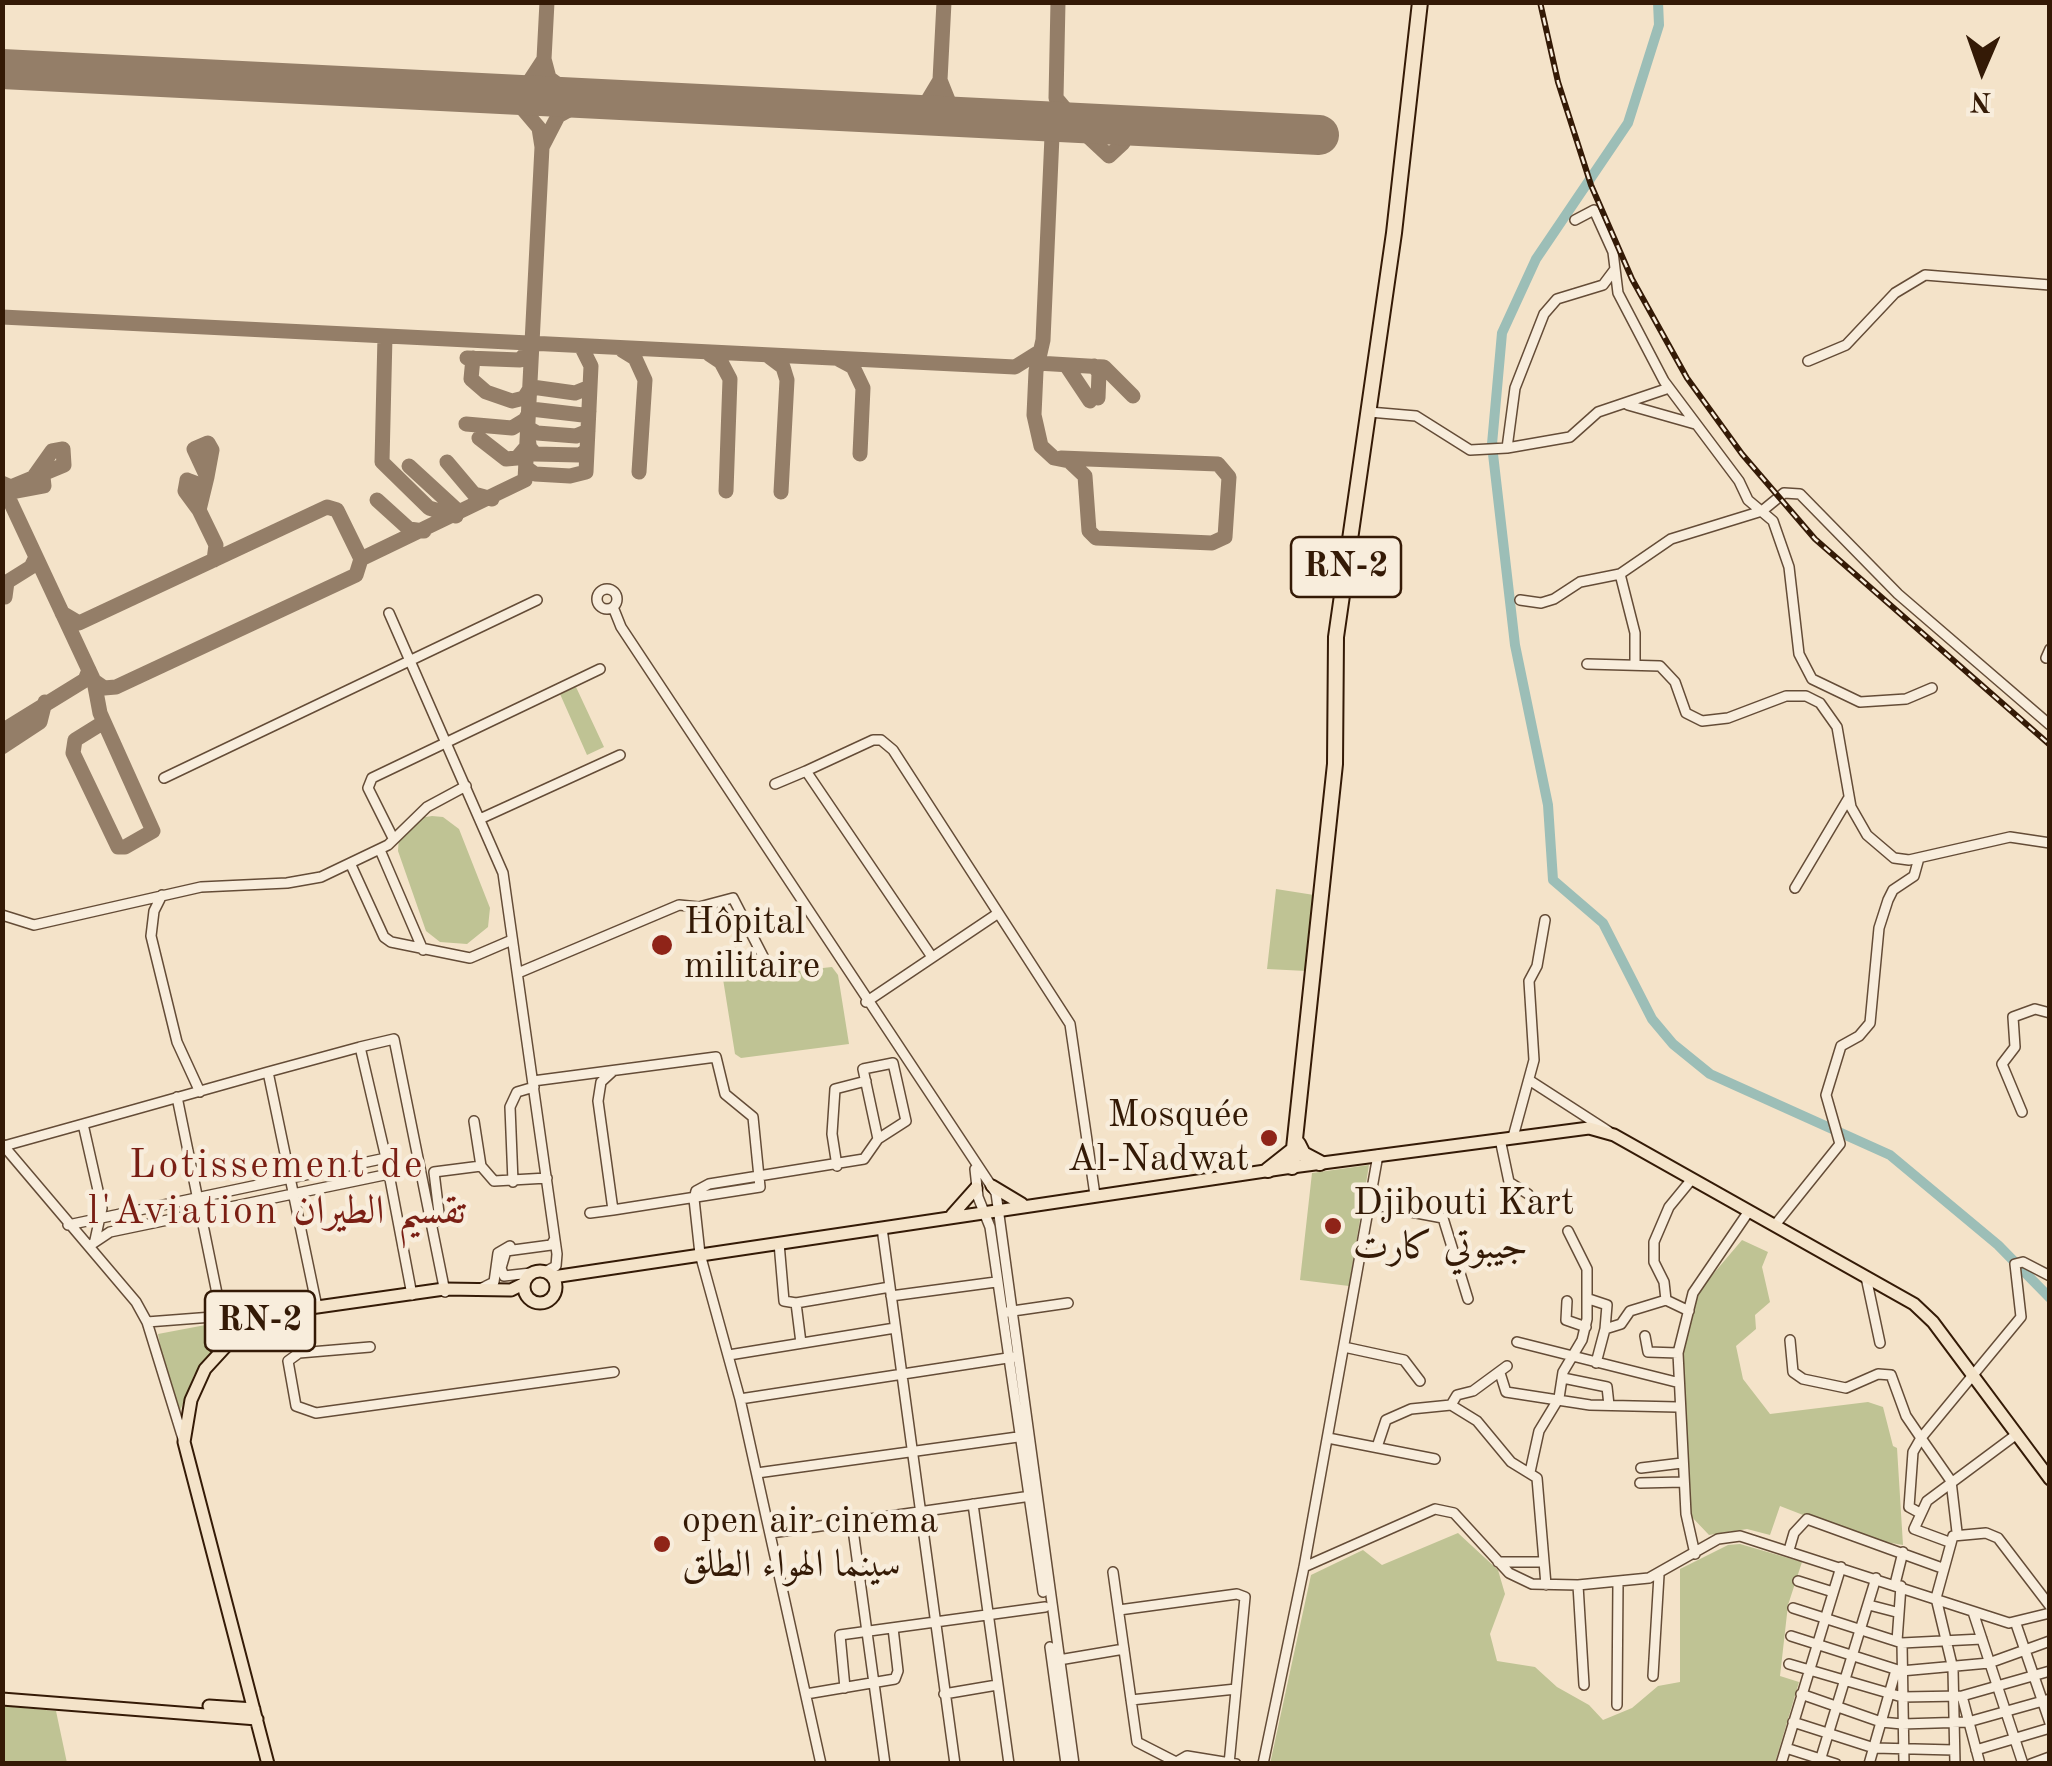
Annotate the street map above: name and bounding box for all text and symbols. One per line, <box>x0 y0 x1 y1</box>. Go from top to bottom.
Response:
north arrow <box>1932 20 2032 120</box>
text: N <box>1970 86 1992 114</box>
road number: RN-2 <box>1291 537 1401 597</box>
place label: Hôpital militaire <box>684 900 820 989</box>
marker: Hôpital militaire <box>649 932 675 958</box>
place label: Mosquée Al-Nadwat <box>1067 1093 1249 1182</box>
marker: Mosquée Al-Nadwat <box>1258 1127 1280 1149</box>
district label: Lotissement de l'Aviation تقسيم الطيران <box>103 1143 451 1237</box>
place label: Djibouti Kart جيبوتي كارت <box>1353 1181 1574 1270</box>
marker: Djibouti Kart جيبوتي كارت <box>1322 1215 1344 1237</box>
road number: RN-2 <box>205 1291 315 1351</box>
place label: open air cinema سينما الهواء الطلق <box>682 1499 938 1588</box>
marker: open air cinema سينما الهواء الطلق <box>651 1533 673 1555</box>

